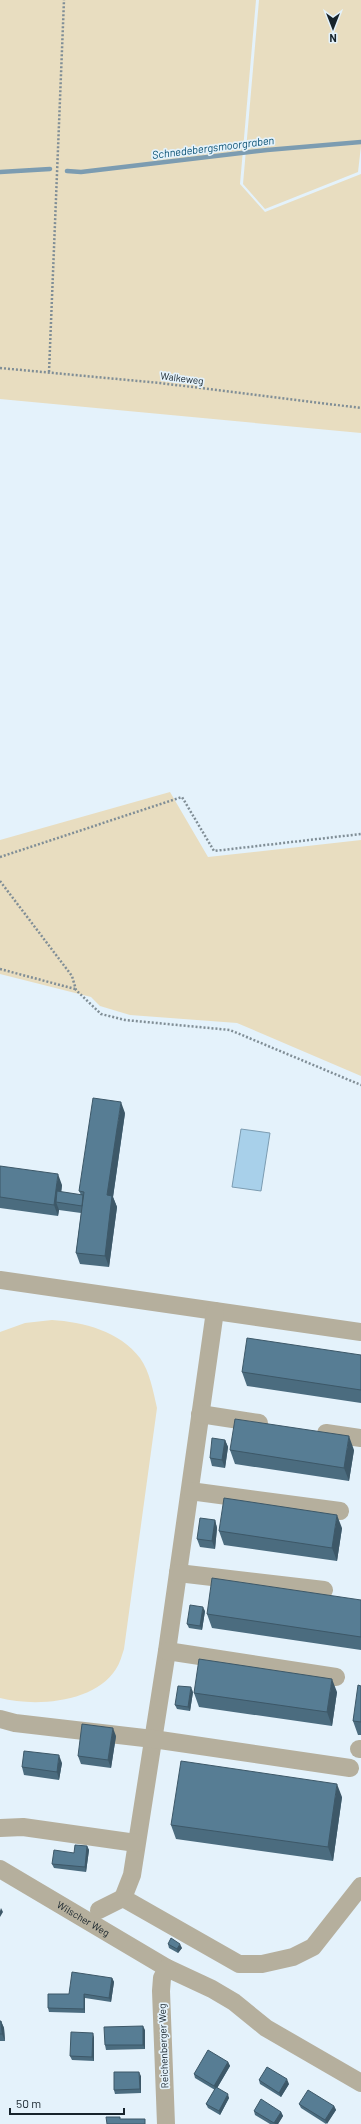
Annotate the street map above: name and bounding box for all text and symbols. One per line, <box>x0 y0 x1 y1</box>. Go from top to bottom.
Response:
north arrow <box>313 8 353 48</box>
text: N <box>329 32 337 45</box>
water label: Schnedebergsmoorgraben <box>151 133 275 161</box>
street label: Walkeweg <box>160 369 204 387</box>
street label: Wilscher Weg <box>55 1898 112 1939</box>
street label: Reichenberger Weg <box>156 2003 170 2089</box>
scale bar <box>10 2090 124 2116</box>
text: 50 m <box>16 2096 41 2110</box>

